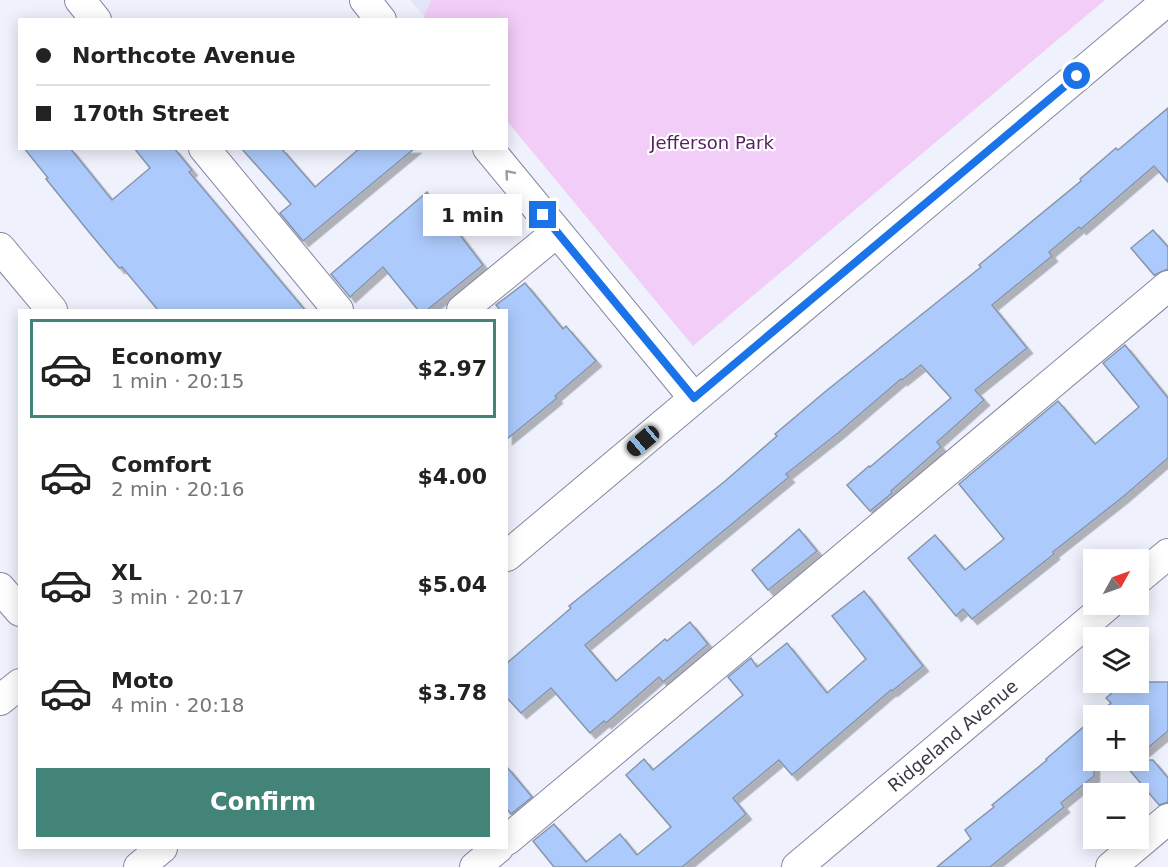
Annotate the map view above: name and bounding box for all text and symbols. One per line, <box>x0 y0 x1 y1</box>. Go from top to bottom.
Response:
text: Northcote Avenue <box>72 43 296 68</box>
route start <box>1063 62 1090 89</box>
text: 170th Street <box>72 101 229 126</box>
park label: Jefferson Park <box>649 132 774 153</box>
one-way arrow <box>506 170 517 181</box>
callout: 1 min <box>423 194 522 236</box>
route end <box>529 201 556 228</box>
text: 1 min <box>441 203 504 227</box>
icon: car <box>39 342 93 396</box>
text: Economy <box>111 344 222 369</box>
text: $2.97 <box>417 356 487 381</box>
text: 1 min · 20:15 <box>111 369 245 393</box>
car <box>623 423 663 459</box>
icon: car <box>39 450 93 504</box>
text: Comfort <box>111 452 211 477</box>
text: $4.00 <box>417 464 487 489</box>
text: 2 min · 20:16 <box>111 477 245 501</box>
north arrow <box>1083 549 1149 615</box>
map controls <box>1083 549 1149 849</box>
icon: car <box>39 558 93 612</box>
text: XL <box>111 560 142 585</box>
text: $5.04 <box>417 572 487 597</box>
text: 3 min · 20:17 <box>111 585 245 609</box>
button: layers <box>1083 627 1149 693</box>
icon: car <box>39 666 93 720</box>
text: Moto <box>111 668 174 693</box>
street label: Ridgeland Avenue <box>884 675 1022 796</box>
text: $3.78 <box>417 680 487 705</box>
text: 4 min · 20:18 <box>111 693 245 717</box>
button: + <box>1083 705 1149 771</box>
button: Confirm <box>36 768 490 837</box>
button: − <box>1083 783 1149 849</box>

